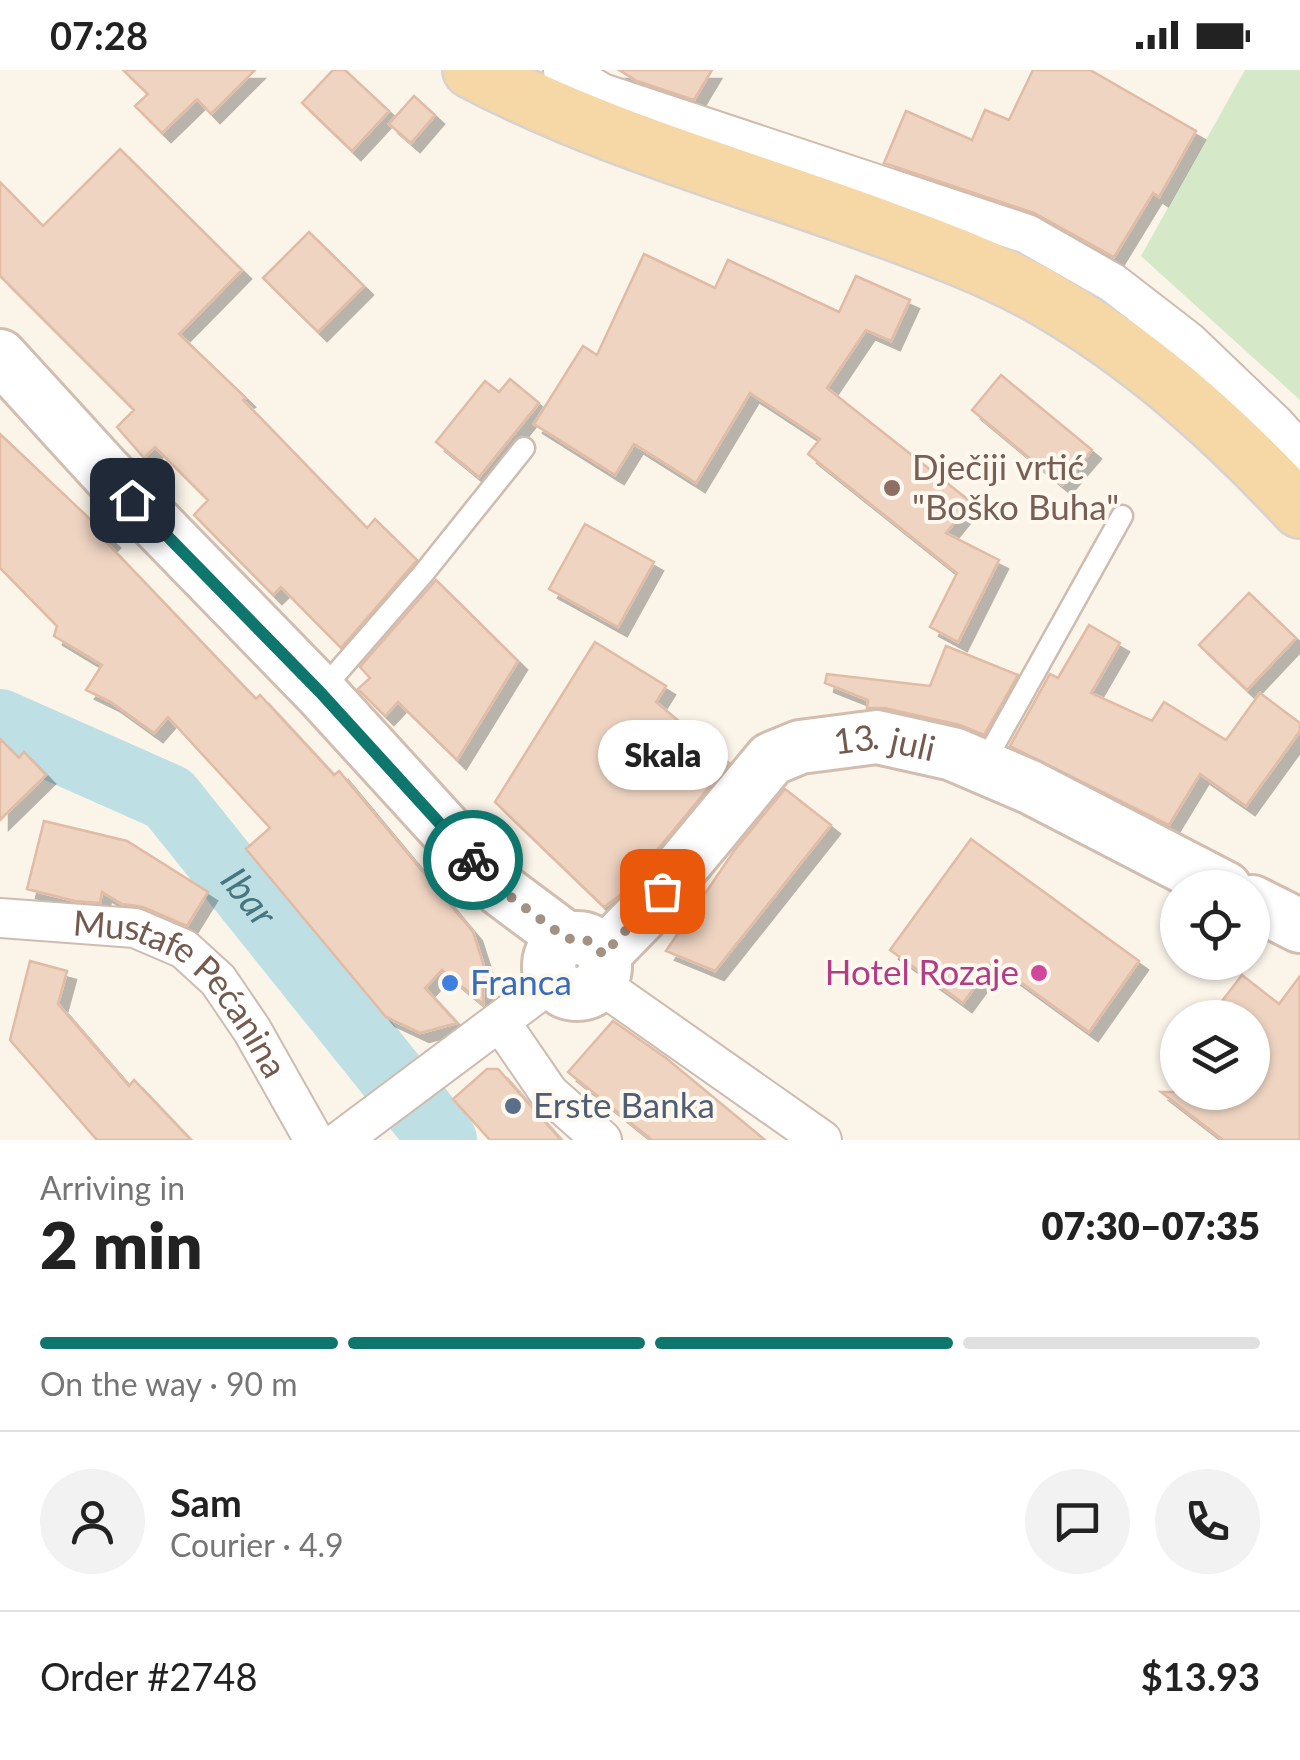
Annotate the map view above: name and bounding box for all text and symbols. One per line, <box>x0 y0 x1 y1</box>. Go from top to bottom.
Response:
text: 07:28 <box>50 12 148 58</box>
place label: Dječiji vrtić "Boško Buha" <box>912 445 1119 527</box>
pin <box>90 458 175 543</box>
icon: home <box>105 473 160 528</box>
marker: Dječiji vrtić "Boško Buha" <box>881 477 903 499</box>
street label: 13. juli <box>831 714 940 768</box>
callout: Skala <box>597 721 727 791</box>
text: Skala <box>625 735 701 774</box>
courier <box>423 810 523 910</box>
icon: bike <box>446 833 501 888</box>
pin <box>620 849 705 934</box>
water label: Ibar <box>213 857 288 935</box>
icon: bag <box>635 864 690 919</box>
map controls <box>1160 870 1270 1110</box>
button: locate <box>1160 870 1270 980</box>
street label: Mustafe Pećanina <box>72 900 297 1084</box>
place label: Hotel Rozaje <box>825 950 1019 992</box>
place label: Franca <box>470 960 572 1002</box>
marker: Hotel Rozaje <box>1028 962 1050 984</box>
marker: Franca <box>439 972 461 994</box>
button: layers <box>1160 1000 1270 1110</box>
place label: Erste Banka <box>533 1083 715 1125</box>
marker: Erste Banka <box>502 1095 524 1117</box>
text: Arriving in <box>40 1168 185 1207</box>
text: 07:30–07:35 <box>1041 1202 1260 1248</box>
text: 2 min <box>40 1205 202 1283</box>
text: On the way · 90 m <box>40 1364 298 1403</box>
button: person <box>40 1469 145 1574</box>
button: chat <box>1025 1469 1130 1574</box>
button: phone <box>1155 1469 1260 1574</box>
text: Sam <box>170 1479 242 1525</box>
text: Courier · 4.9 <box>170 1525 344 1564</box>
text: Order #2748 <box>40 1653 257 1699</box>
text: $13.93 <box>1141 1653 1260 1699</box>

